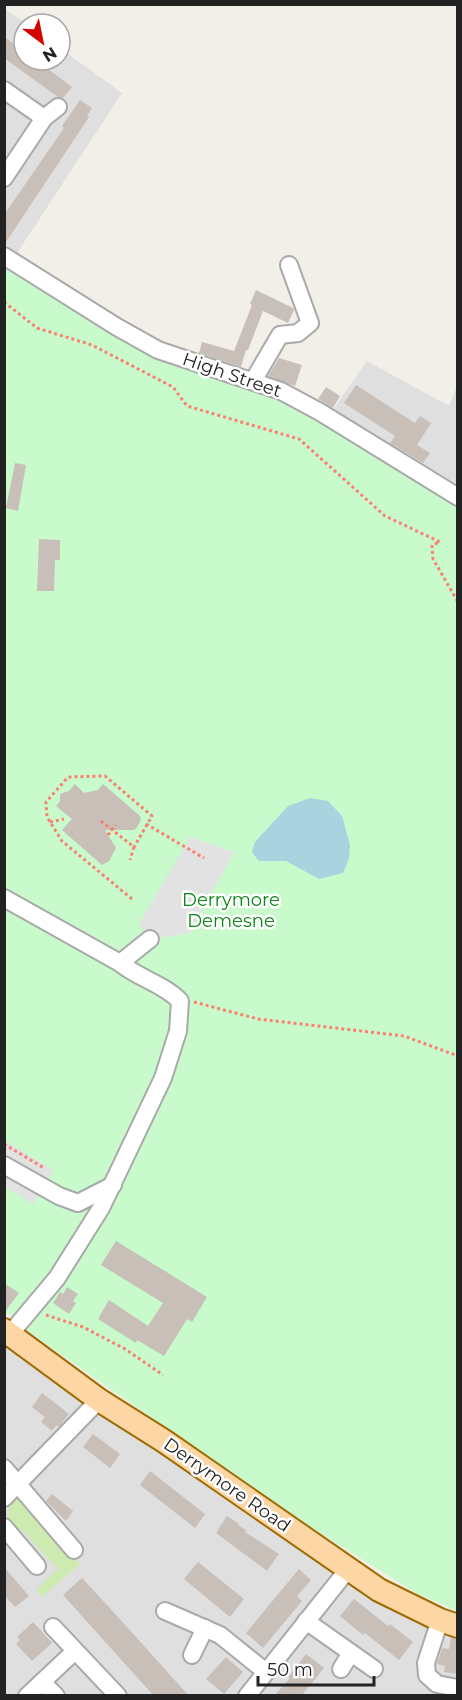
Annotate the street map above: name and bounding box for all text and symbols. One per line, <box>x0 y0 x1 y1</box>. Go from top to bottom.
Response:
north arrow <box>12 12 72 72</box>
text: N <box>39 43 60 66</box>
street label: High Street <box>180 348 284 402</box>
park label: Derrymore Demesne <box>182 889 280 932</box>
street label: Derrymore Road <box>159 1433 295 1537</box>
scale bar <box>258 1649 374 1687</box>
text: 50 m <box>267 1659 313 1681</box>

